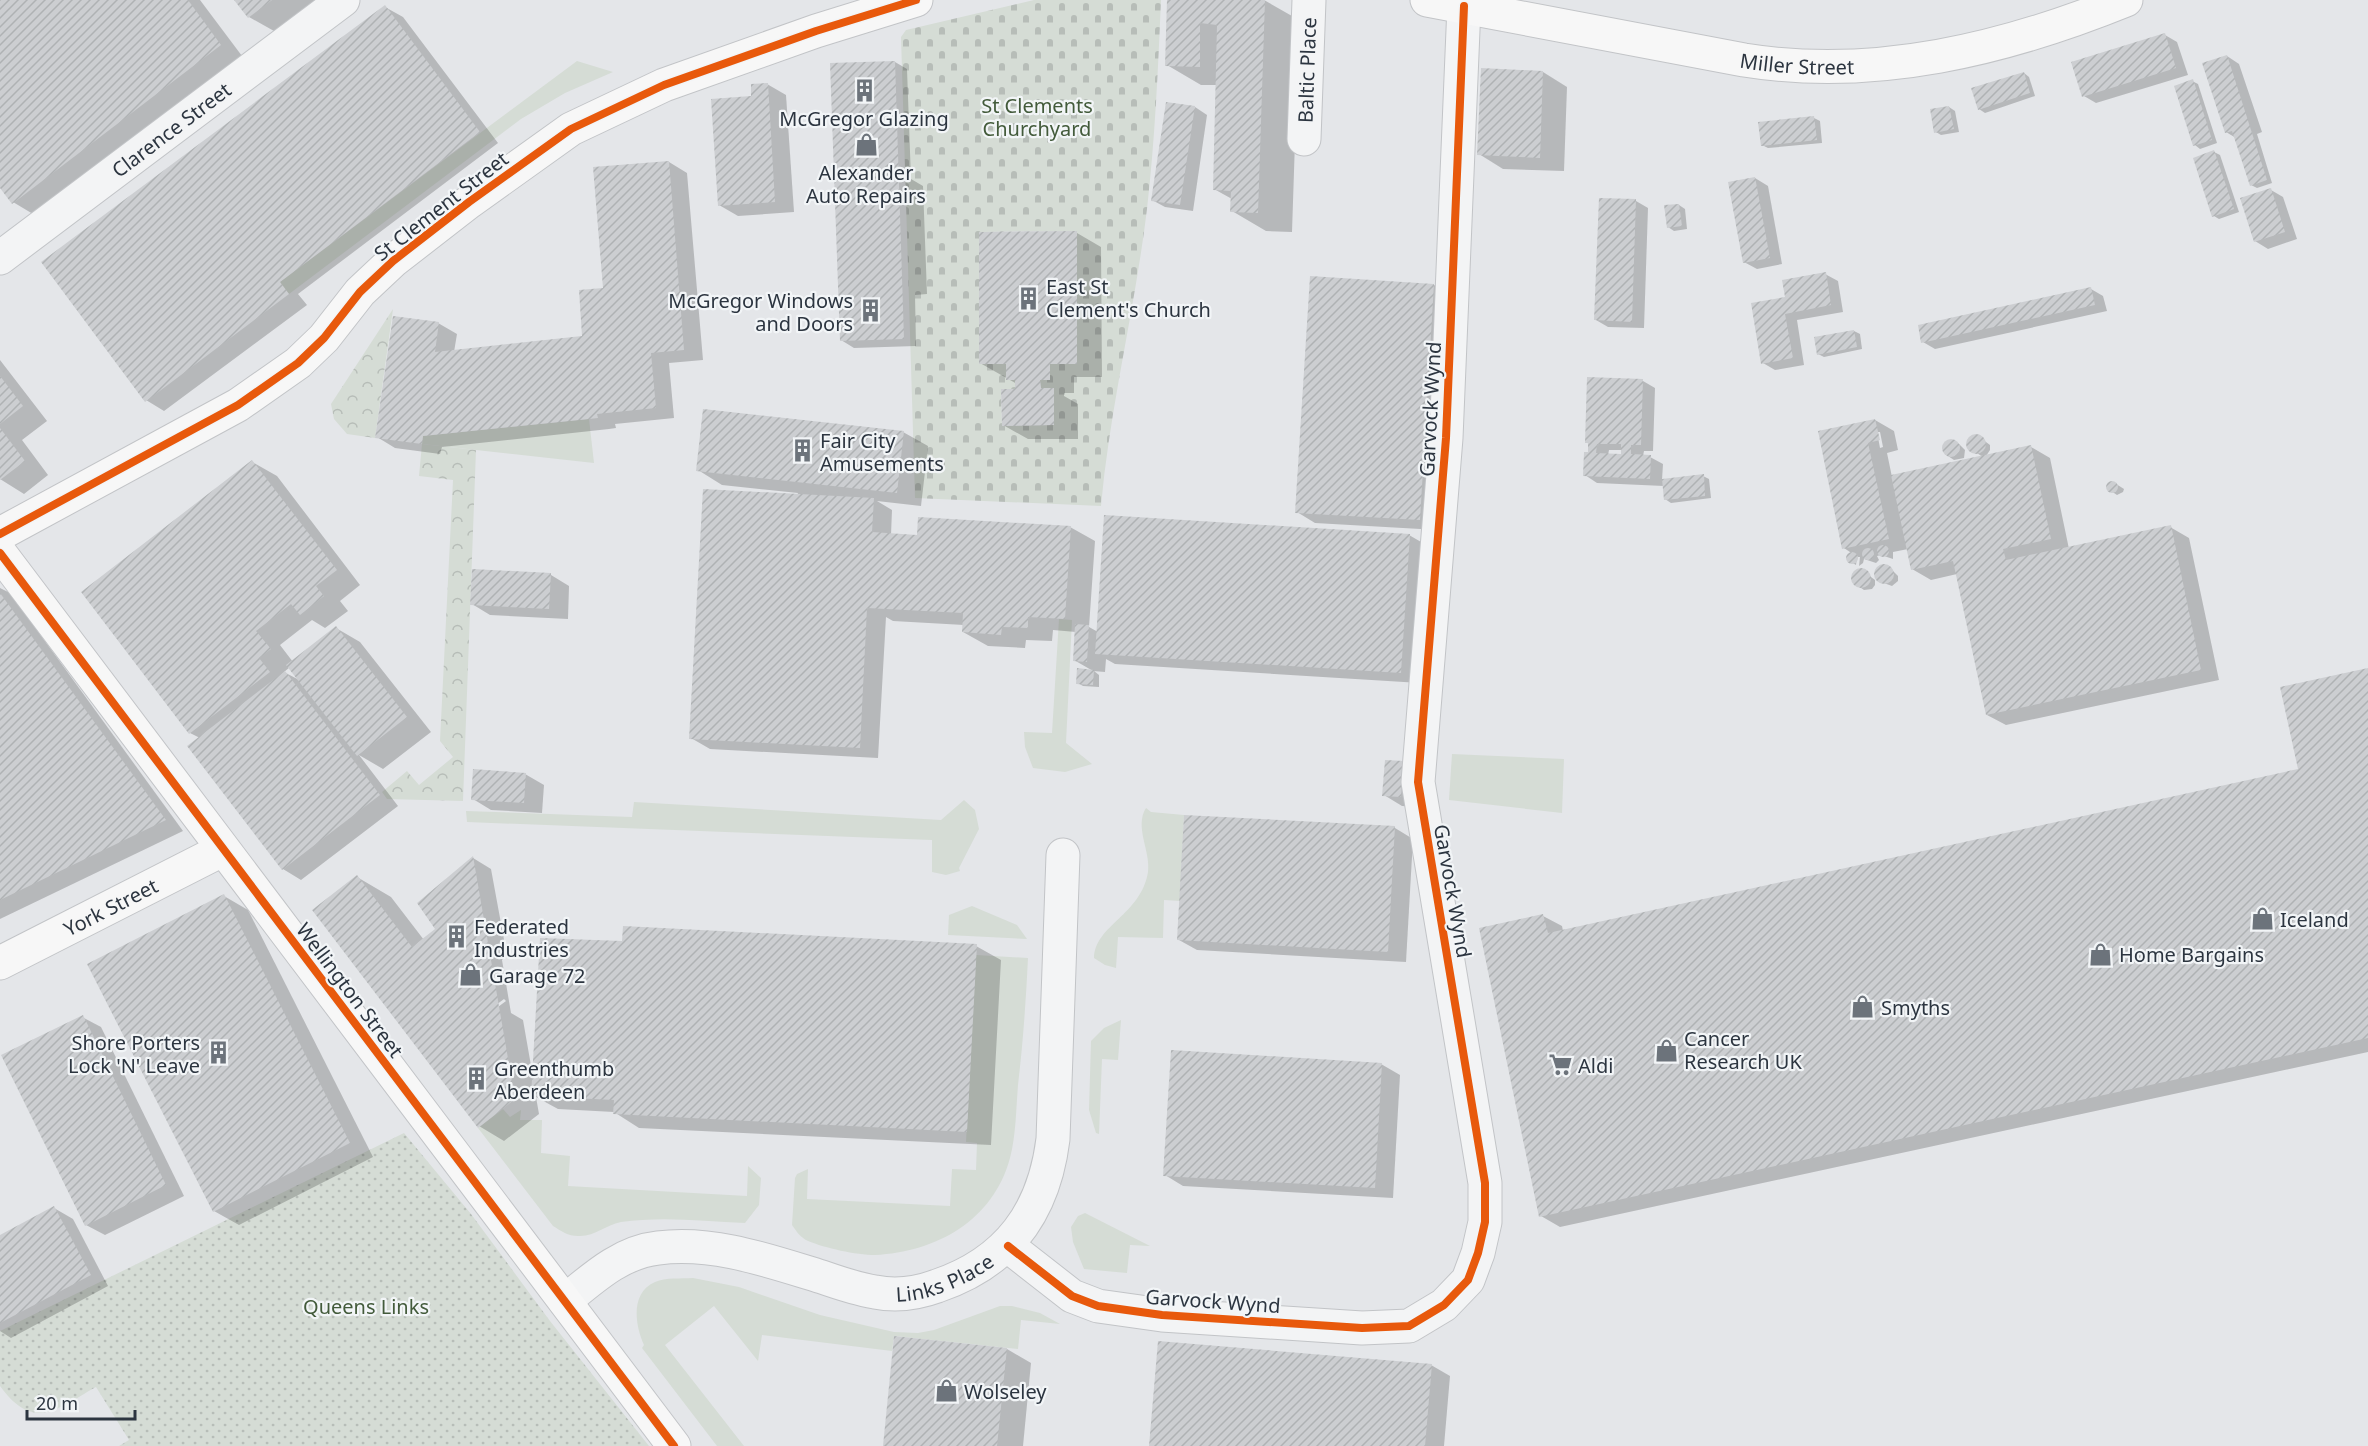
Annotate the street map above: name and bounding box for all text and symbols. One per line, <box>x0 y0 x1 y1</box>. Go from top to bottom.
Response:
street label: Baltic Place <box>1291 17 1322 124</box>
street label: Miller Street <box>1738 46 1855 80</box>
street label: Clarence Street <box>106 76 236 183</box>
building icon: McGregor Glazing <box>851 77 877 103</box>
park label: St Clements Churchyard <box>981 92 1093 142</box>
place label: McGregor Glazing <box>779 105 949 132</box>
shop icon: Alexander Auto Repairs <box>853 132 879 158</box>
street label: St Clement Street <box>368 145 514 267</box>
place label: Alexander Auto Repairs <box>806 159 926 209</box>
place label: East St Clement's Church <box>1046 273 1211 323</box>
building icon: East St Clement's Church <box>1015 285 1041 311</box>
place label: McGregor Windows and Doors <box>668 287 853 337</box>
building icon: McGregor Windows and Doors <box>858 298 884 324</box>
street label: Garvock Wynd <box>1413 341 1447 477</box>
place label: Fair City Amusements <box>820 427 944 477</box>
building icon: Fair City Amusements <box>789 438 815 464</box>
street label: Garvock Wynd <box>1428 822 1478 960</box>
street label: York Street <box>59 871 162 942</box>
shop icon: Iceland <box>2249 906 2275 932</box>
place label: Iceland <box>2280 906 2349 933</box>
place label: Federated Industries <box>474 913 569 963</box>
street label: Wellington Street <box>290 917 410 1063</box>
building icon: Federated Industries <box>443 924 469 950</box>
shop icon: Home Bargains <box>2088 941 2114 967</box>
place label: Home Bargains <box>2119 941 2264 968</box>
shop icon: Garage 72 <box>458 962 484 988</box>
place label: Garage 72 <box>489 962 586 989</box>
shop icon: Smyths <box>1850 994 1876 1020</box>
place label: Smyths <box>1881 994 1950 1021</box>
place label: Cancer Research UK <box>1684 1025 1802 1075</box>
place label: Shore Porters Lock 'N' Leave <box>68 1029 200 1079</box>
shop icon: Cancer Research UK <box>1653 1037 1679 1063</box>
building icon: Shore Porters Lock 'N' Leave <box>205 1040 231 1066</box>
supermarket icon: Aldi <box>1547 1052 1573 1078</box>
place label: Aldi <box>1578 1052 1613 1079</box>
place label: Greenthumb Aberdeen <box>494 1055 614 1105</box>
building icon: Greenthumb Aberdeen <box>463 1066 489 1092</box>
street label: Links Place <box>895 1247 999 1307</box>
street label: Garvock Wynd <box>1145 1283 1281 1319</box>
park label: Queens Links <box>303 1293 429 1320</box>
shop icon: Wolseley <box>933 1378 959 1404</box>
place label: Wolseley <box>964 1378 1047 1405</box>
scale bar <box>27 1383 135 1421</box>
text: 20 m <box>36 1391 78 1415</box>

